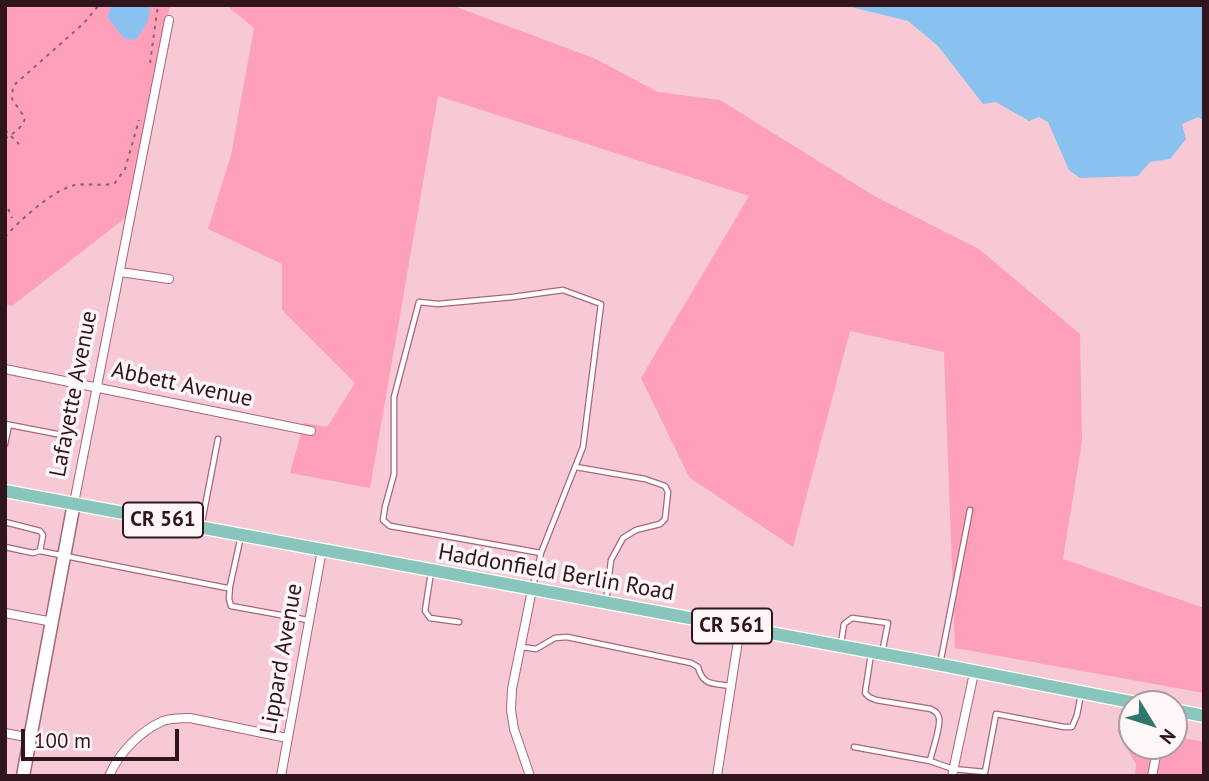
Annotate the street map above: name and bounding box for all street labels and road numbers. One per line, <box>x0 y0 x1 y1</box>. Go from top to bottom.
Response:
street label: Lafayette Avenue <box>44 309 104 479</box>
street label: Abbett Avenue <box>109 357 255 413</box>
road number: CR 561 <box>123 503 203 538</box>
street label: Haddonfield Berlin Road <box>436 539 676 607</box>
street label: Lippard Avenue <box>255 582 309 736</box>
road number: CR 561 <box>692 608 772 644</box>

